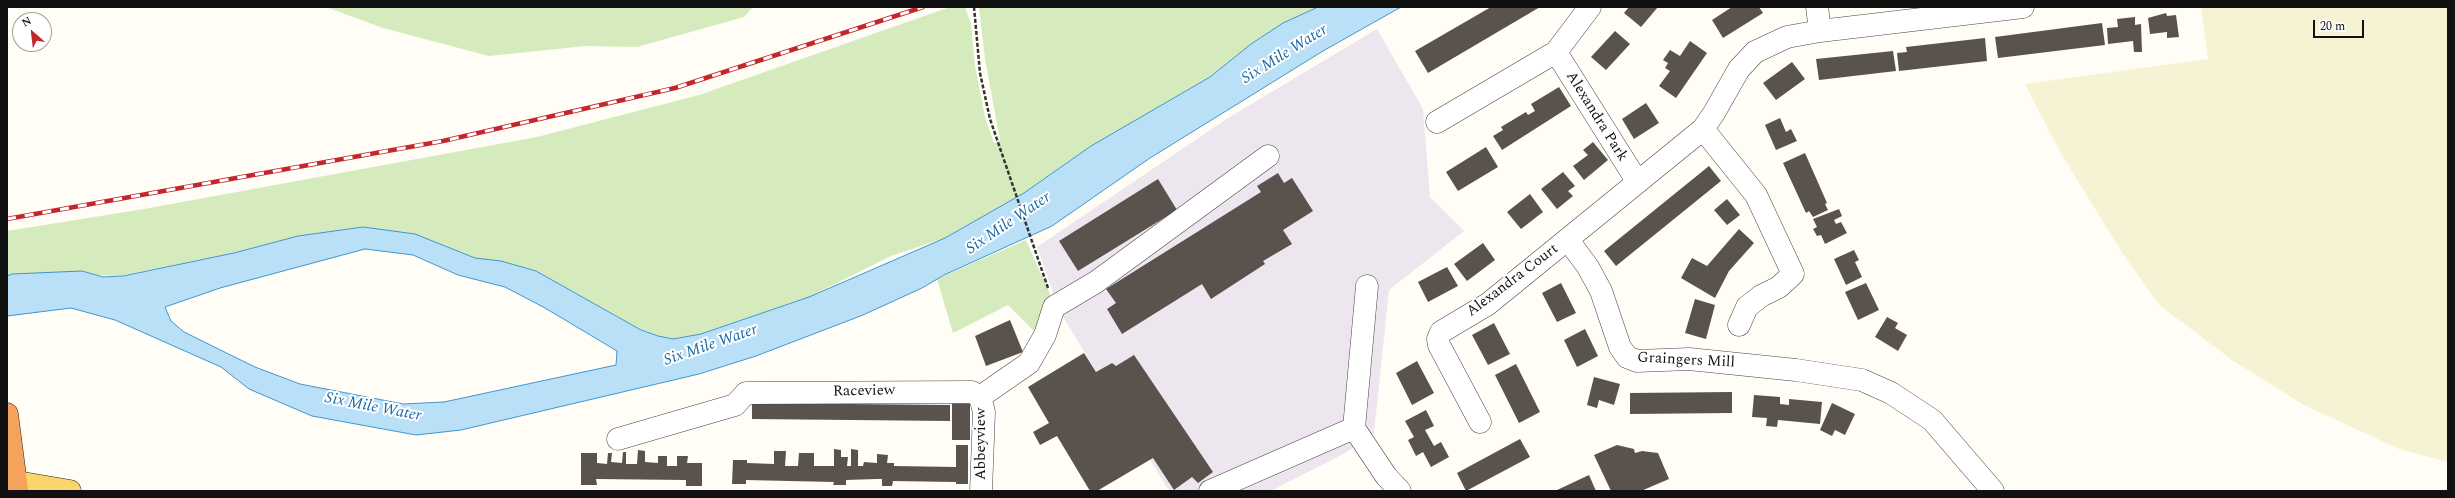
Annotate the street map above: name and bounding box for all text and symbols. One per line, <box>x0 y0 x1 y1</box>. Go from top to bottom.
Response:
north arrow <box>12 12 52 52</box>
text: N <box>19 12 35 31</box>
scale bar <box>2315 12 2366 38</box>
text: 20 m <box>2320 17 2345 36</box>
water label: Six Mile Water <box>1238 21 1332 89</box>
street label: Alexandra Park <box>1561 69 1631 165</box>
water label: Six Mile Water <box>963 189 1055 259</box>
street label: Alexandra Court <box>1464 241 1562 321</box>
water label: Six Mile Water <box>662 321 760 371</box>
street label: Graingers Mill <box>1637 349 1735 373</box>
street label: Raceview <box>833 382 895 402</box>
water label: Six Mile Water <box>323 389 423 427</box>
street label: Abbeyview <box>973 408 991 480</box>

